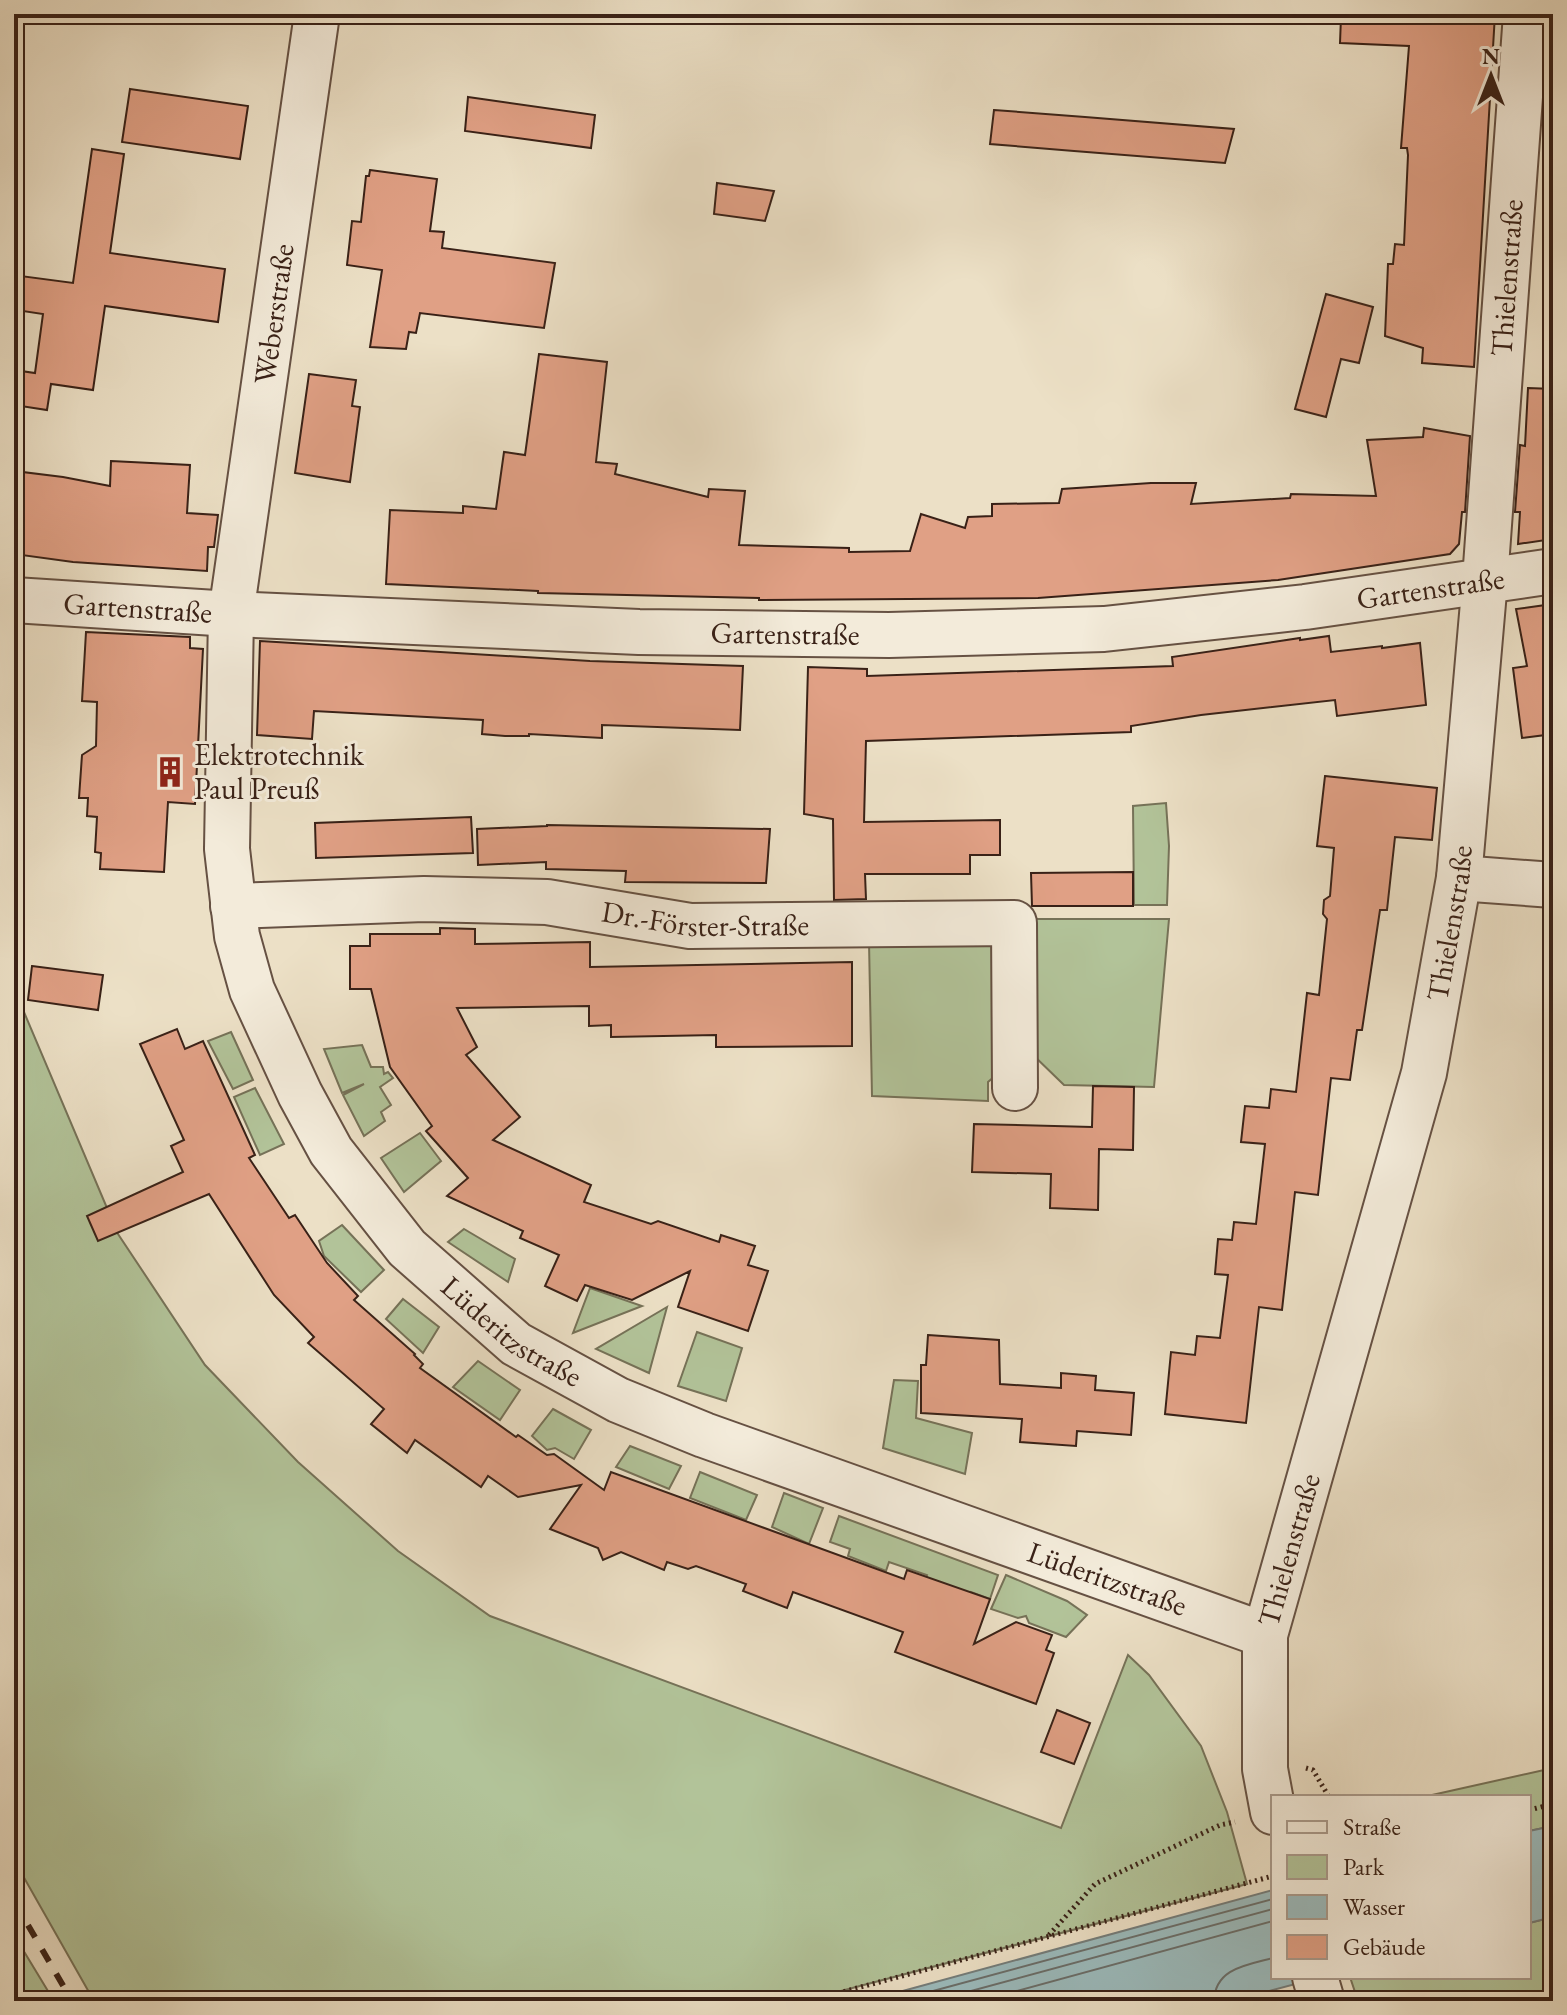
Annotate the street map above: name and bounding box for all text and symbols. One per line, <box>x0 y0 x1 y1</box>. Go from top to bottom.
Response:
north arrow <box>1451 36 1531 116</box>
text: N <box>1482 42 1500 71</box>
street label: Thielenstraße <box>1481 198 1532 358</box>
street label: Weberstraße <box>244 241 303 387</box>
street label: Gartenstraße <box>1354 558 1507 618</box>
street label: Gartenstraße <box>62 583 213 632</box>
street label: Gartenstraße <box>711 613 860 654</box>
place label: Elektrotechnik Paul Preuß <box>194 735 365 808</box>
building icon: Elektrotechnik Paul Preuß <box>153 755 187 789</box>
street label: Thielenstraße <box>1417 844 1481 1004</box>
street label: Dr.-Förster-Straße <box>599 891 809 945</box>
street label: Lüderitzstraße <box>433 1267 589 1396</box>
street label: Thielenstraße <box>1248 1469 1329 1631</box>
street label: Lüderitzstraße <box>1023 1532 1192 1625</box>
legend <box>1271 1795 1531 1979</box>
text: Straße <box>1343 1811 1401 1842</box>
text: Park <box>1343 1851 1385 1882</box>
text: Wasser <box>1343 1891 1405 1922</box>
text: Gebäude <box>1343 1931 1425 1962</box>

